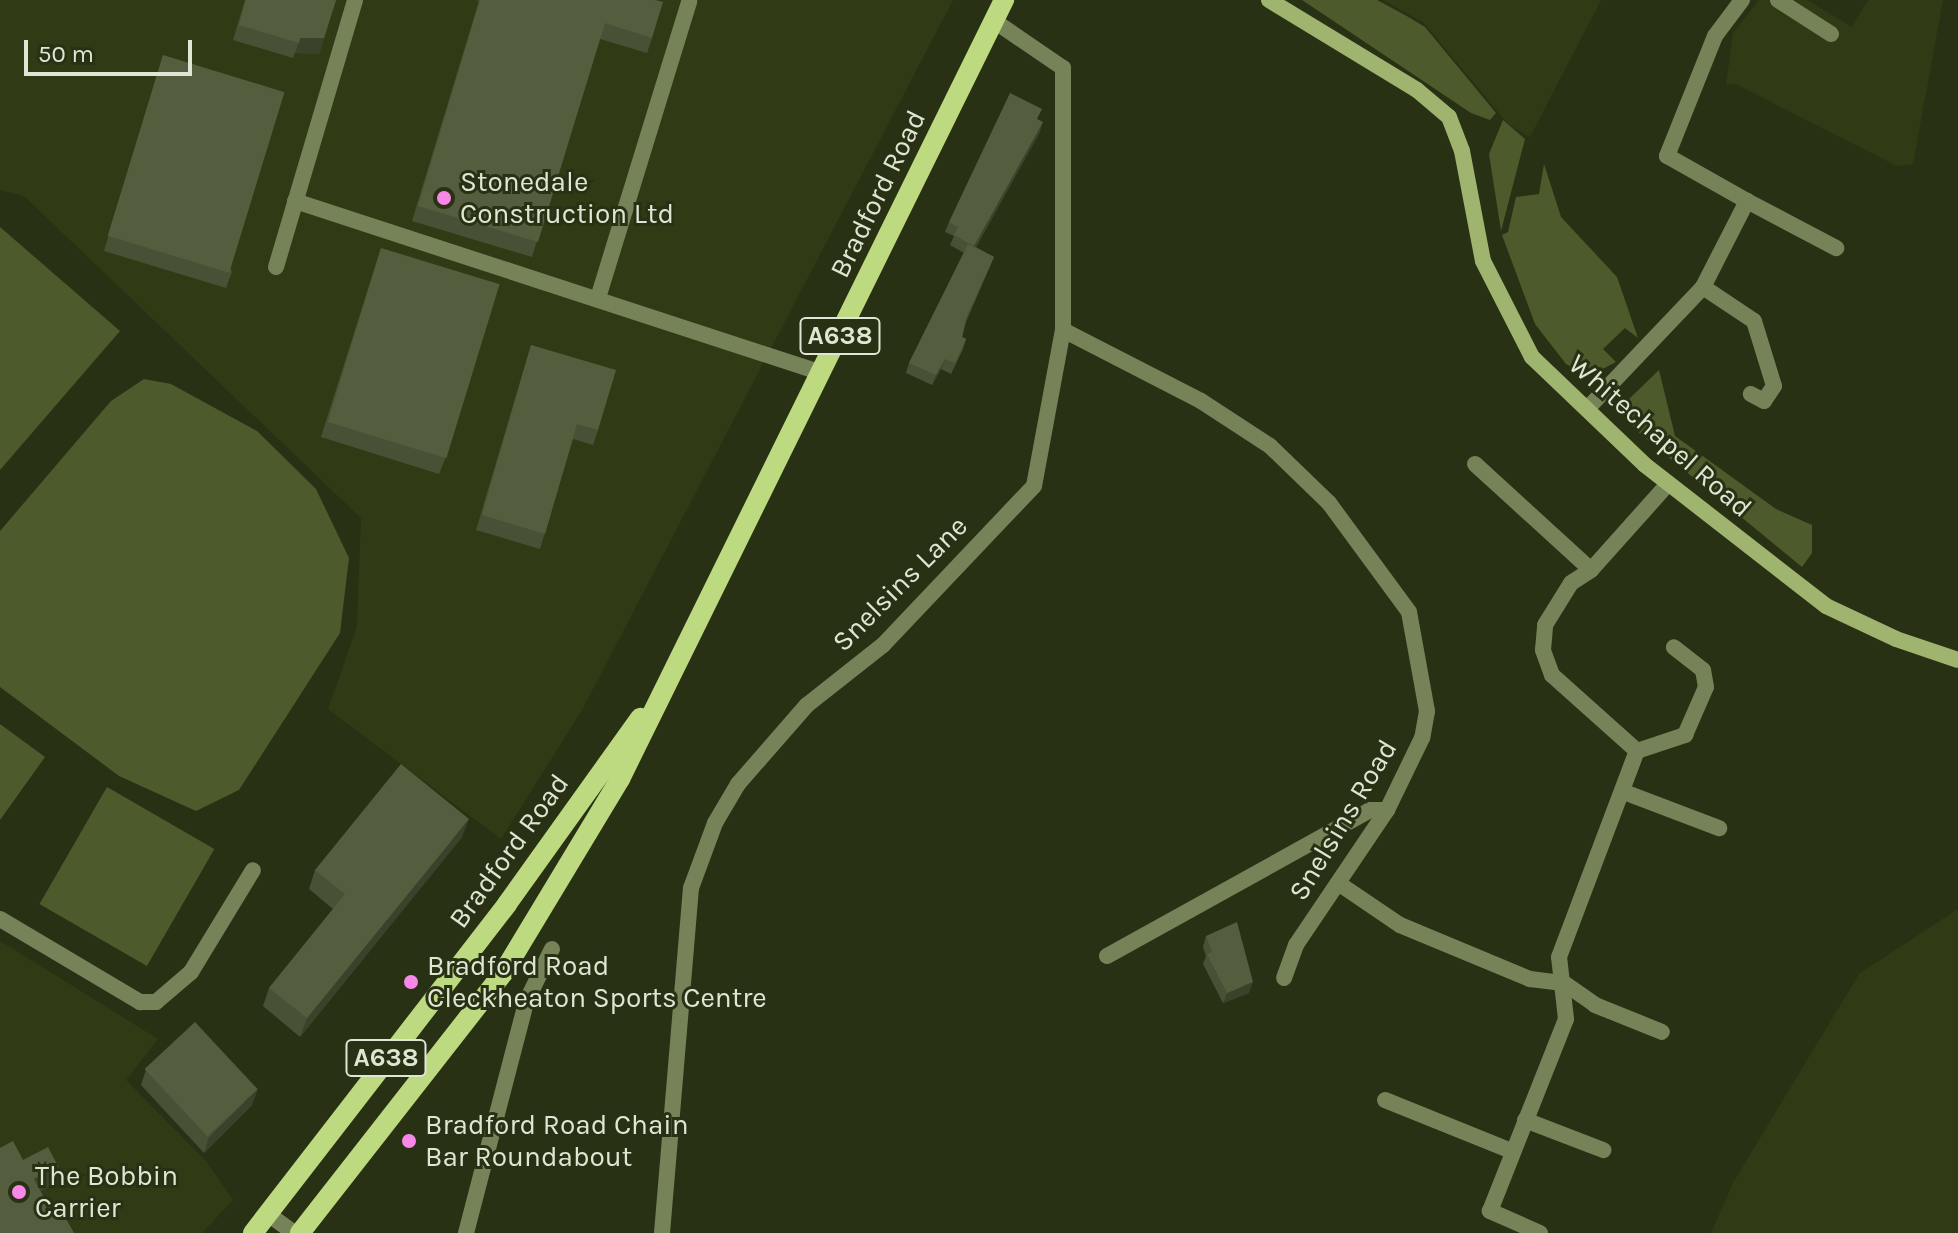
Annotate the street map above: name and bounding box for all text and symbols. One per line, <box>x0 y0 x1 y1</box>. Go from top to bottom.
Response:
scale bar <box>28 24 196 74</box>
text: 50 m <box>38 40 94 68</box>
street label: Bradford Road <box>823 105 933 283</box>
place label: Stonedale Construction Ltd <box>460 165 674 231</box>
marker: Stonedale Construction Ltd <box>435 189 453 207</box>
road number: A638 <box>798 314 882 358</box>
street label: Whitechapel Road <box>1562 347 1758 525</box>
street label: Snelsins Lane <box>825 509 975 659</box>
street label: Snelsins Road <box>1282 733 1404 907</box>
street label: Bradford Road <box>442 767 576 935</box>
place label: Bradford Road Cleckheaton Sports Centre <box>427 949 767 1015</box>
marker: Bradford Road Cleckheaton Sports Centre <box>402 973 420 991</box>
road number: A638 <box>344 1036 428 1080</box>
place label: Bradford Road Chain Bar Roundabout <box>425 1108 689 1174</box>
marker: Bradford Road Chain Bar Roundabout <box>400 1132 418 1150</box>
place label: The Bobbin Carrier <box>35 1159 178 1225</box>
marker: The Bobbin Carrier <box>10 1183 28 1201</box>

